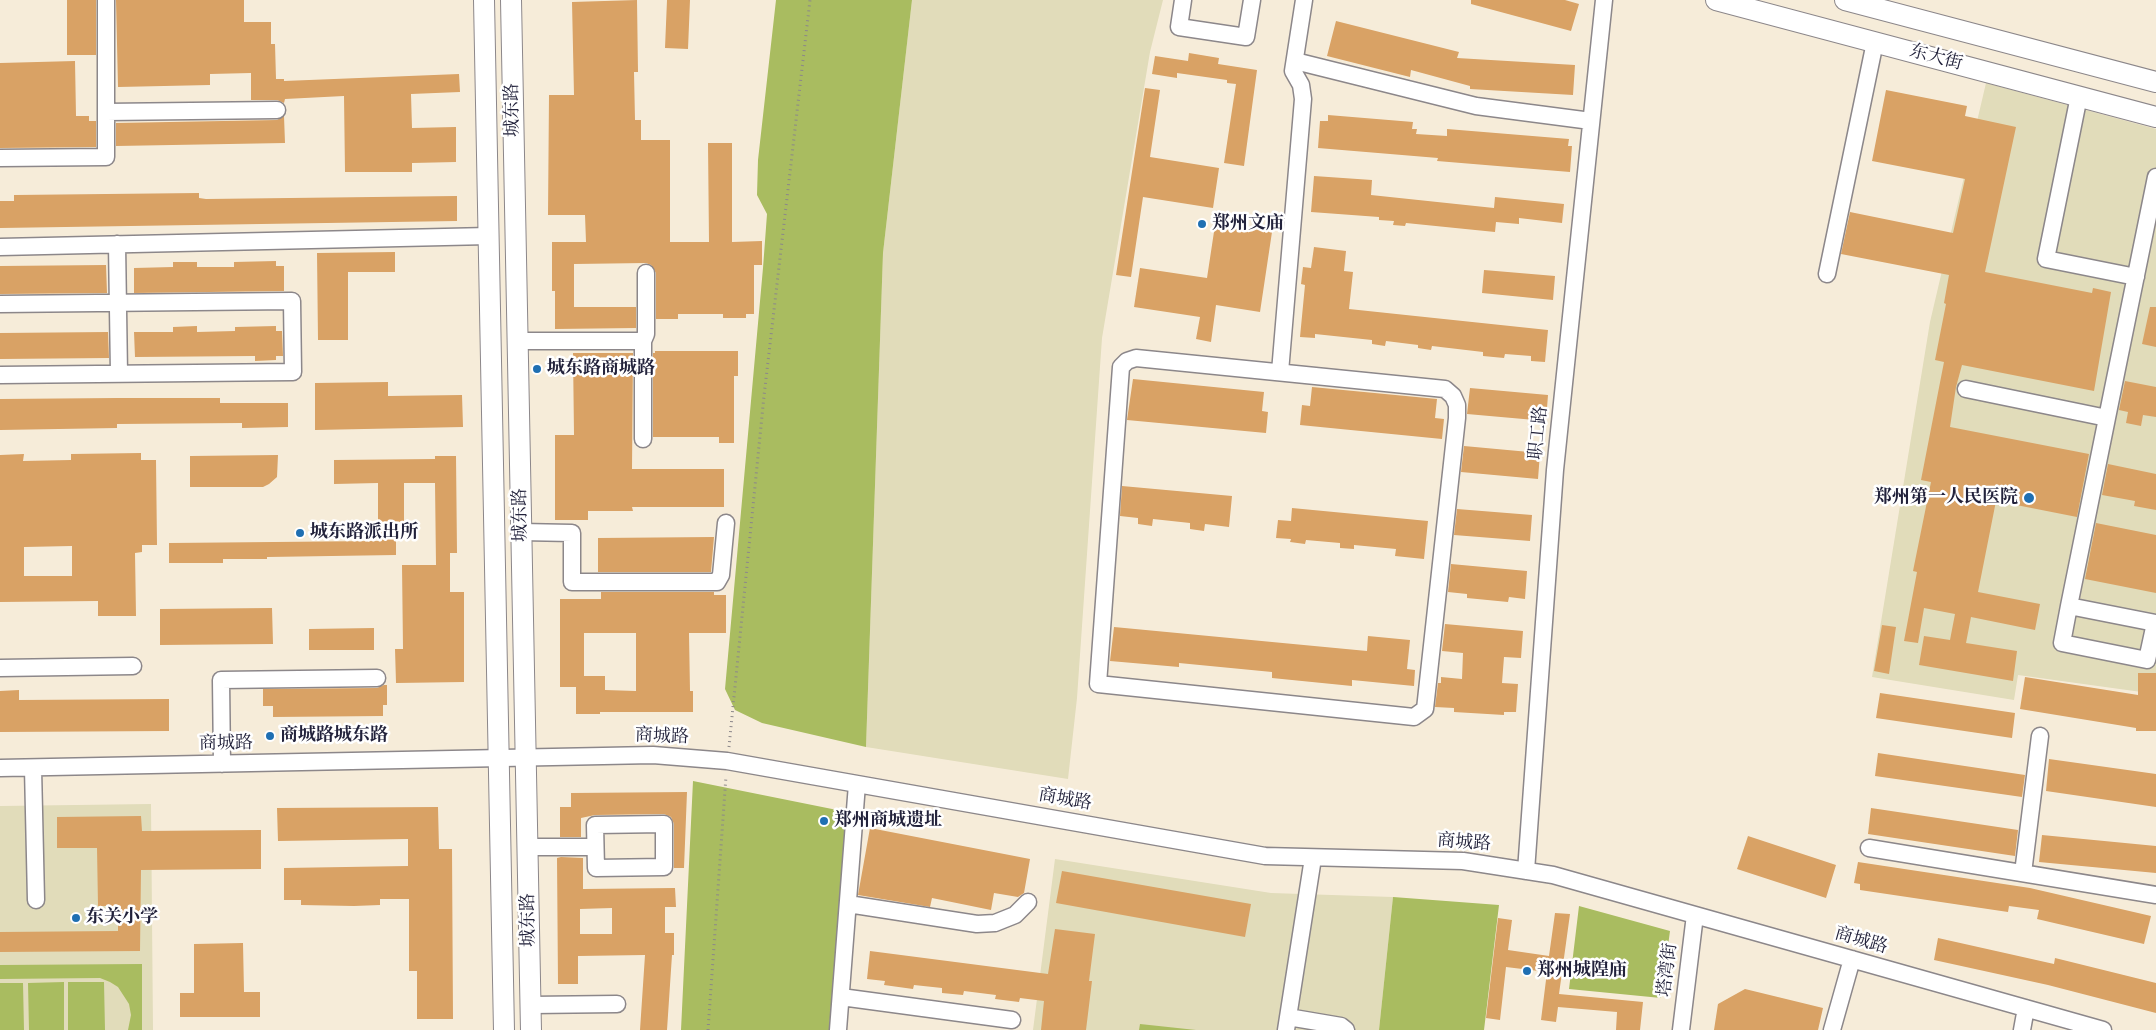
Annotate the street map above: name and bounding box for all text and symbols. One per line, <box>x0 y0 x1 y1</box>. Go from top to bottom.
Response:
street label: 东大街 <box>1907 41 1965 75</box>
street label: 城东路 <box>502 83 524 137</box>
place label: 郑州文庙 <box>1212 213 1284 235</box>
marker: 郑州文庙 <box>1196 218 1208 230</box>
place label: 城东路商城路 <box>547 358 655 380</box>
marker: 城东路商城路 <box>531 363 543 375</box>
street label: 职工路 <box>1525 405 1553 461</box>
place label: 郑州第一人民医院 <box>1874 487 2018 509</box>
street label: 城东路 <box>510 488 532 542</box>
marker: 郑州第一人民医院 <box>2022 491 2036 505</box>
place label: 城东路派出所 <box>310 522 418 544</box>
marker: 城东路派出所 <box>294 527 306 539</box>
place label: 商城路城东路 <box>280 725 388 747</box>
street label: 商城路 <box>635 725 689 749</box>
marker: 商城路城东路 <box>264 730 276 742</box>
street label: 商城路 <box>199 733 253 755</box>
street label: 商城路 <box>1037 785 1093 815</box>
place label: 郑州商城遗址 <box>834 810 942 832</box>
marker: 郑州商城遗址 <box>818 815 830 827</box>
street label: 商城路 <box>1436 830 1492 856</box>
street label: 城东路 <box>518 893 540 947</box>
place label: 东关小学 <box>86 907 158 929</box>
marker: 东关小学 <box>70 912 82 924</box>
street label: 商城路 <box>1832 923 1890 959</box>
street label: 塔湾街 <box>1654 942 1682 998</box>
place label: 郑州城隍庙 <box>1537 960 1627 982</box>
marker: 郑州城隍庙 <box>1521 965 1533 977</box>

